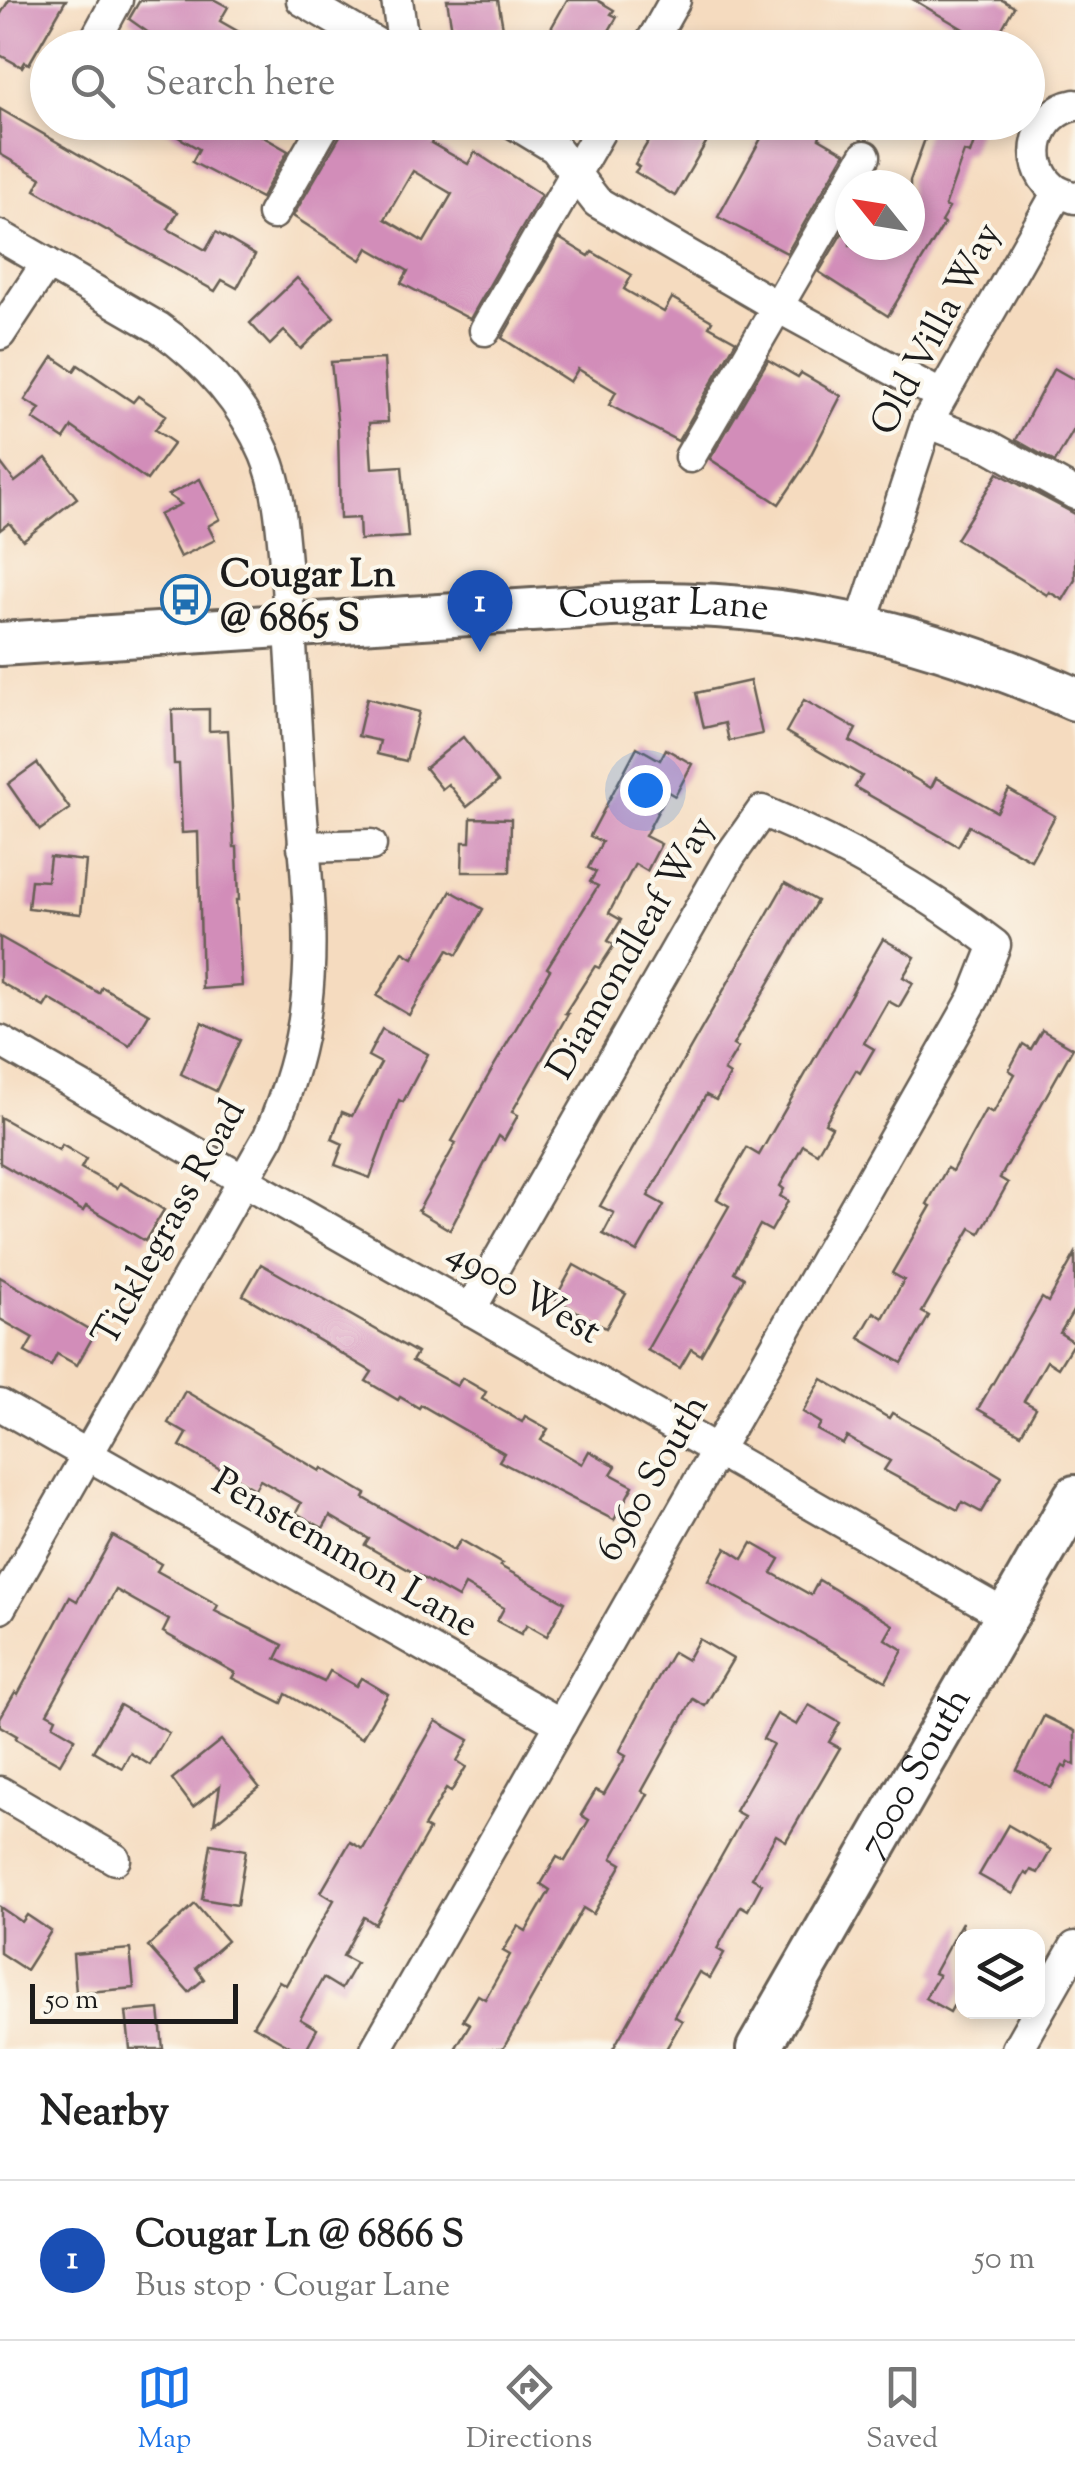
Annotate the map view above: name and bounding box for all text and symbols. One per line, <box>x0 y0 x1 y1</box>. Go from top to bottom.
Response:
search box <box>30 30 1045 140</box>
icon: search <box>65 58 120 113</box>
text: Search here <box>145 58 336 112</box>
north arrow <box>835 170 925 260</box>
street label: Old Villa Way <box>859 214 1017 446</box>
place label: Cougar Ln @ 6865 S <box>220 550 396 648</box>
pin: 1 <box>448 570 512 652</box>
bus stop icon: Cougar Ln @ 6865 S <box>159 573 211 625</box>
street label: Cougar Lane <box>557 577 772 638</box>
your location <box>620 765 671 816</box>
street label: Diamondleaf Way <box>536 807 731 1091</box>
street label: Ticklegrass Road <box>81 1091 261 1357</box>
street label: 4900 West <box>436 1228 610 1360</box>
street label: 6960 South <box>584 1385 724 1573</box>
street label: Penstemmon Lane <box>201 1457 487 1653</box>
street label: 7000 South <box>846 1679 986 1868</box>
map controls <box>955 1929 1045 2019</box>
button: layers <box>955 1929 1045 2019</box>
scale bar <box>30 1979 238 2024</box>
text: 50 m <box>45 1981 99 2021</box>
text: Nearby <box>40 2084 169 2144</box>
text: Cougar Ln @ 6866 S <box>135 2210 464 2264</box>
text: 1 <box>67 2237 78 2283</box>
text: 50 m <box>974 2237 1035 2283</box>
text: Bus stop · Cougar Lane <box>135 2264 450 2310</box>
tab: Map <box>137 2360 192 2460</box>
tab: Directions <box>466 2360 592 2460</box>
tab: Saved <box>866 2360 938 2460</box>

